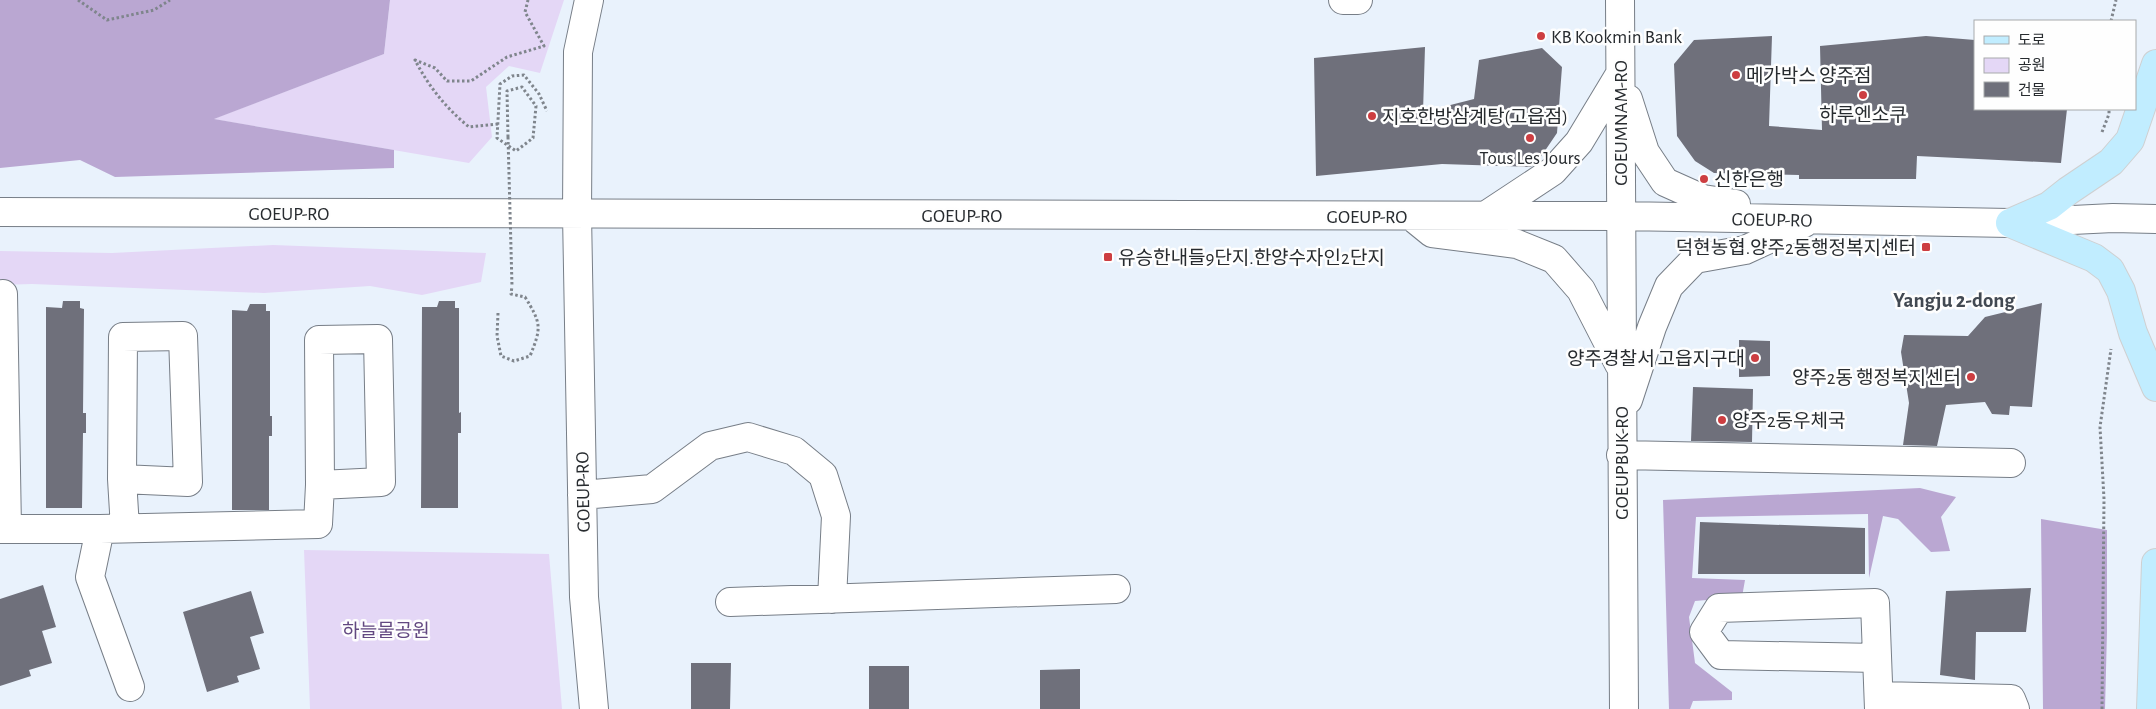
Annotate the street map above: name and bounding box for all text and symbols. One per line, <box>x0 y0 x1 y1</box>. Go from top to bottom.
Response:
legend <box>1974 20 2136 110</box>
place label: KB Kookmin Bank <box>1551 28 1682 47</box>
marker: KB Kookmin Bank <box>1535 30 1547 42</box>
text: 도로 <box>2018 33 2046 48</box>
text: 공원 <box>2018 57 2046 73</box>
street label: GOEUMNAM-RO <box>1612 60 1631 186</box>
place label: 메가박스 양주점 <box>1746 66 1872 86</box>
marker: 메가박스 양주점 <box>1730 69 1742 81</box>
text: 건물 <box>2018 82 2046 98</box>
marker: 하루엔소쿠 <box>1857 89 1869 101</box>
place label: 하루엔소쿠 <box>1819 105 1907 125</box>
place label: 지호한방삼계탕(고읍점) <box>1382 107 1568 127</box>
marker: 지호한방삼계탕(고읍점) <box>1366 110 1378 122</box>
marker: Tous Les Jours <box>1524 132 1536 144</box>
place label: Tous Les Jours <box>1479 149 1581 168</box>
place label: 신한은행 <box>1714 170 1784 190</box>
marker: 신한은행 <box>1698 173 1710 185</box>
street label: GOEUP-RO <box>249 205 329 224</box>
street label: GOEUP-RO <box>922 207 1002 226</box>
street label: GOEUP-RO <box>1327 208 1407 227</box>
street label: GOEUP-RO <box>1731 210 1813 231</box>
place label: 덕현농협.양주2동행정복지센터 <box>1676 238 1916 258</box>
marker: 덕현농협.양주2동행정복지센터 <box>1920 241 1932 253</box>
place label: 유승한내들9단지.한양수자인2단지 <box>1118 248 1385 268</box>
marker: 유승한내들9단지.한양수자인2단지 <box>1102 251 1114 263</box>
district label: Yangju 2-dong <box>1893 290 2015 311</box>
place label: 양주경찰서 고읍지구대 <box>1567 349 1745 369</box>
marker: 양주경찰서 고읍지구대 <box>1749 352 1761 364</box>
place label: 양주2동 행정복지센터 <box>1792 368 1961 388</box>
marker: 양주2동 행정복지센터 <box>1965 371 1977 383</box>
street label: GOEUPBUK-RO <box>1613 406 1632 520</box>
place label: 양주2동우체국 <box>1732 411 1846 431</box>
marker: 양주2동우체국 <box>1716 414 1728 426</box>
street label: GOEUP-RO <box>573 451 594 533</box>
park label: 하늘물공원 <box>342 621 430 641</box>

